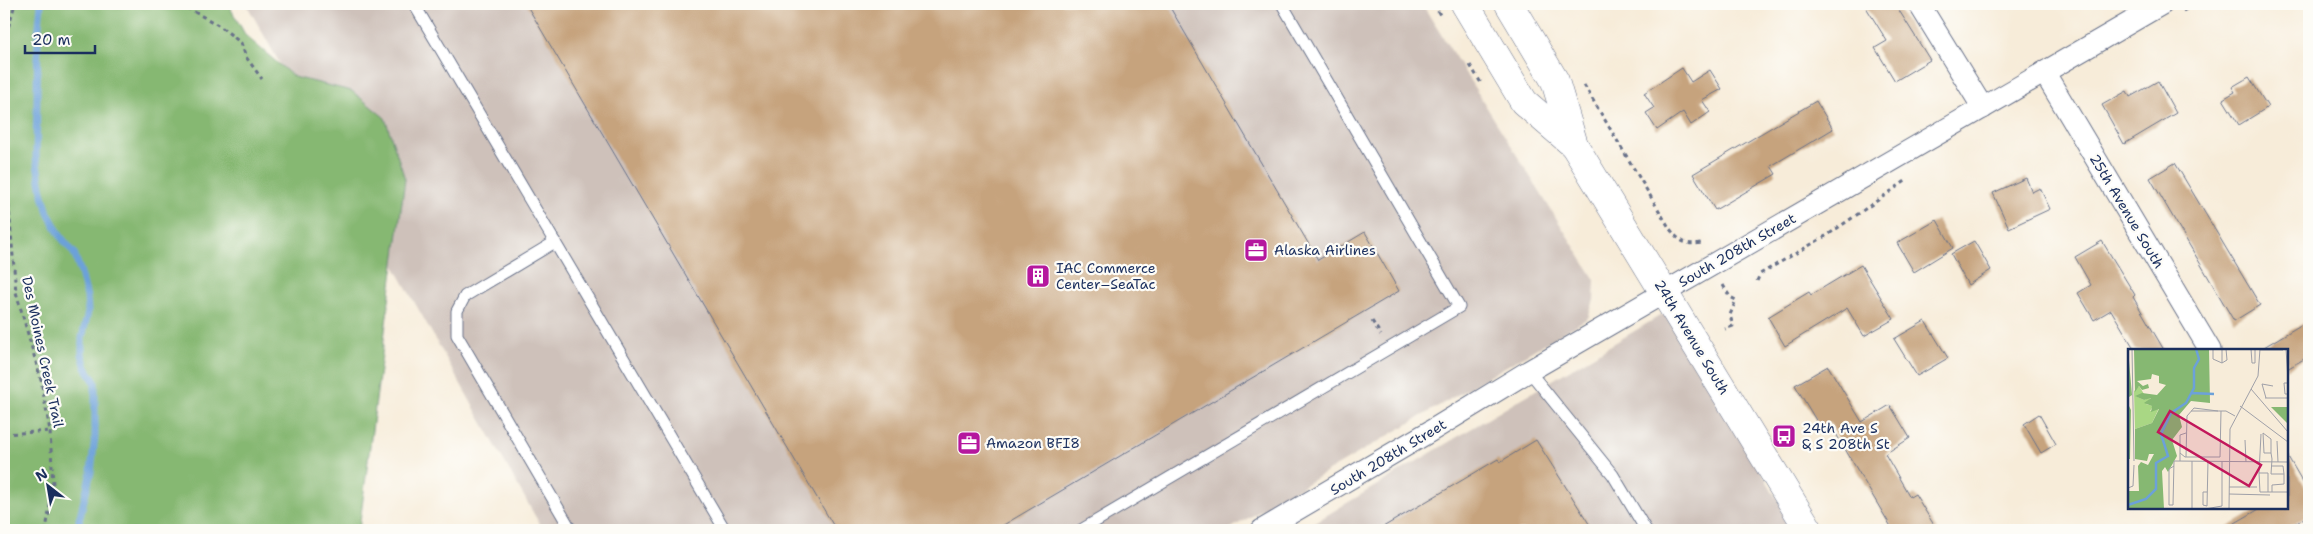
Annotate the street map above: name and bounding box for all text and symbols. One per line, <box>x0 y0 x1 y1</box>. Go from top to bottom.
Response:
scale bar <box>25 22 95 54</box>
text: 20 m <box>32 30 71 50</box>
street label: 25th Avenue South <box>2086 150 2168 272</box>
street label: South 208th Street <box>1675 209 1799 291</box>
office icon: Alaska Airlines <box>1243 237 1269 263</box>
place label: Alaska Airlines <box>1274 241 1376 259</box>
place label: IAC Commerce Center–SeaTac <box>1056 259 1156 293</box>
building icon: IAC Commerce Center–SeaTac <box>1025 263 1051 289</box>
street label: Des Moines Creek Trail <box>18 275 68 430</box>
street label: 24th Avenue South <box>1651 276 1733 398</box>
inset map <box>2128 349 2288 509</box>
street label: South 208th Street <box>1327 415 1449 499</box>
place label: 24th Ave S & S 208th St <box>1802 419 1890 453</box>
bus stop icon: 24th Ave S & S 208th St <box>1771 423 1797 449</box>
office icon: Amazon BFI8 <box>956 430 982 456</box>
place label: Amazon BFI8 <box>986 434 1080 452</box>
north arrow <box>22 462 72 512</box>
text: N <box>32 464 51 485</box>

